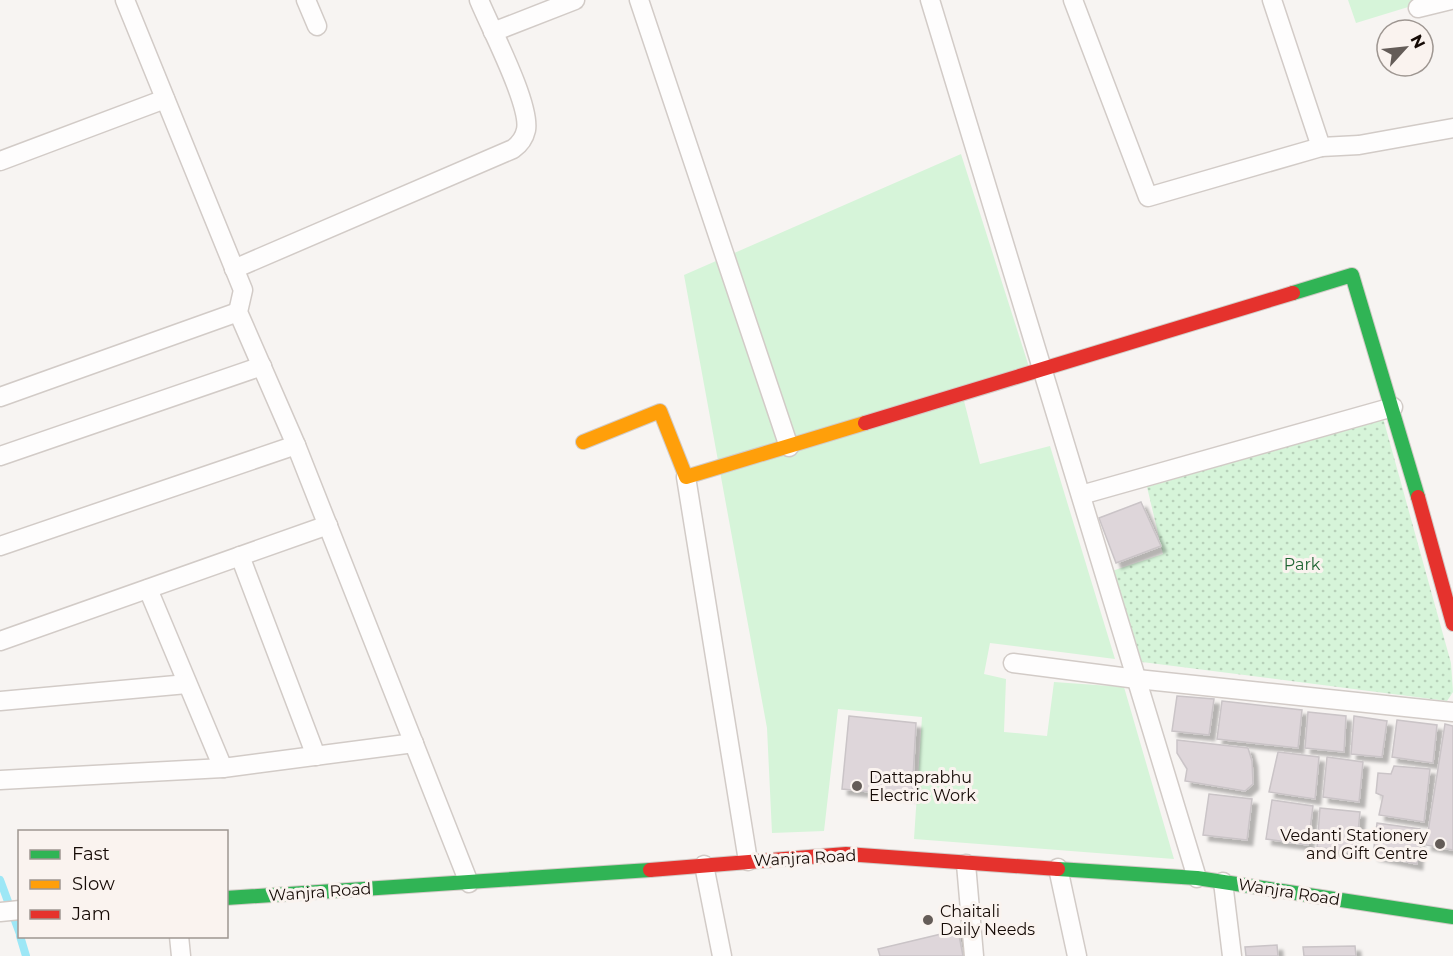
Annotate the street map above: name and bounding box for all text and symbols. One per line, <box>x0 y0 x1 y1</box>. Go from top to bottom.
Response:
north arrow <box>1375 18 1435 78</box>
text: N <box>1407 31 1429 51</box>
park label: Park <box>1284 555 1321 574</box>
place label: Dattaprabhu Electric Work <box>869 768 976 805</box>
marker: Dattaprabhu Electric Work <box>850 779 864 793</box>
place label: Vedanti Stationery and Gift Centre <box>1280 826 1428 863</box>
legend <box>18 830 228 938</box>
marker: Vedanti Stationery and Gift Centre <box>1433 837 1447 851</box>
text: Fast <box>72 843 110 865</box>
street label: Wanjra Road <box>753 846 857 870</box>
text: Slow <box>72 873 115 895</box>
street label: Wanjra Road <box>1237 875 1341 909</box>
street label: Wanjra Road <box>268 879 372 905</box>
place label: Chaitali Daily Needs <box>940 902 1035 939</box>
text: Jam <box>71 903 111 925</box>
marker: Chaitali Daily Needs <box>921 913 935 927</box>

